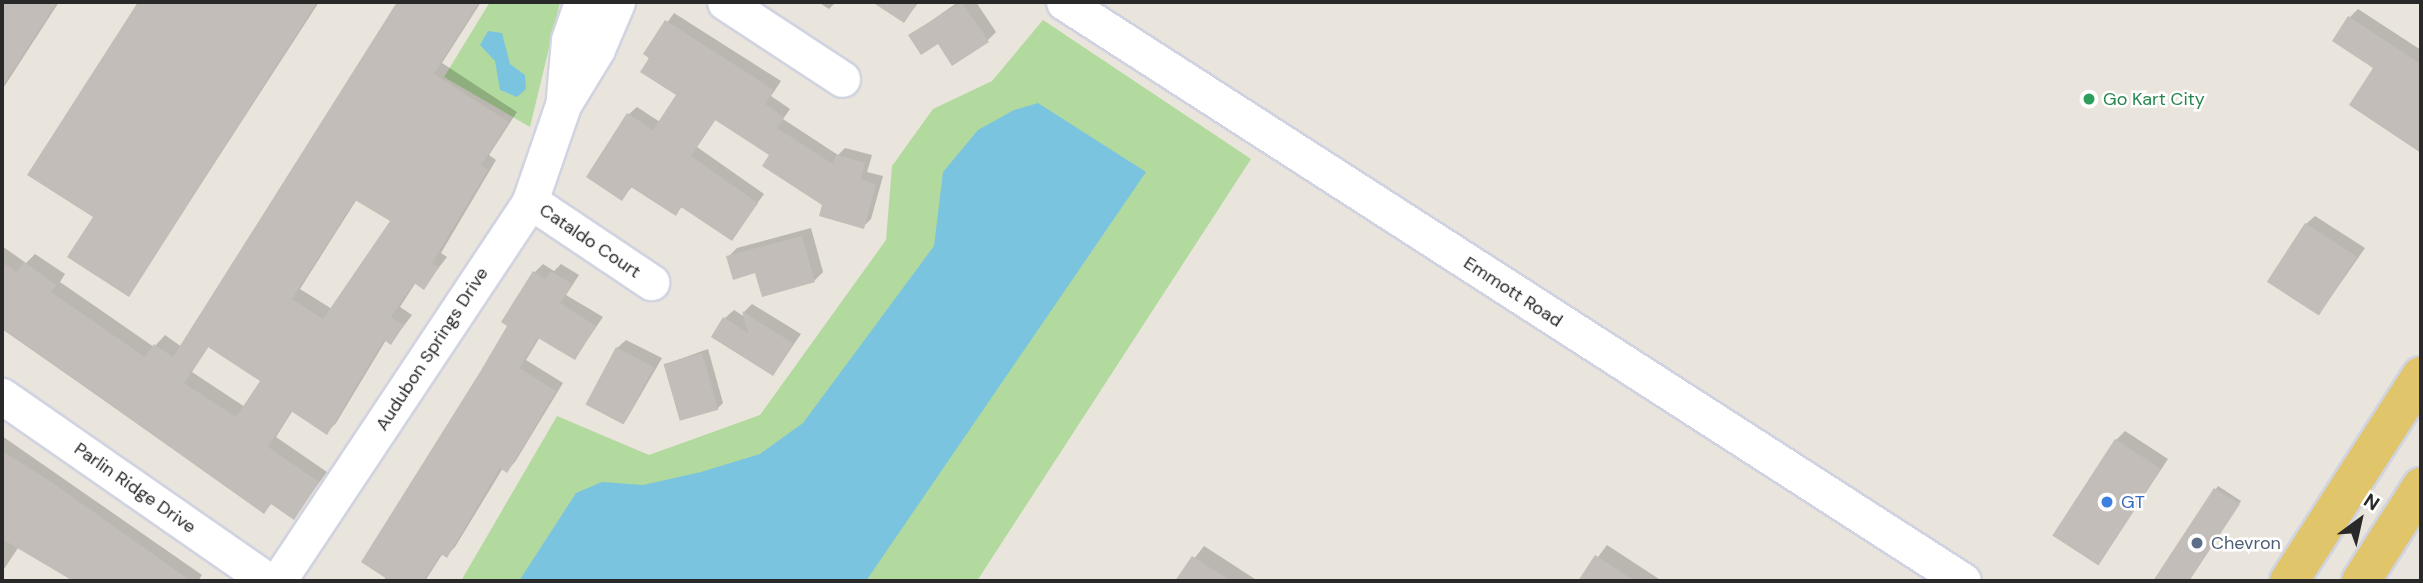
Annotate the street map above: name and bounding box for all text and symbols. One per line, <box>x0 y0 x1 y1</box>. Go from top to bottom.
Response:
place label: Go Kart City <box>2103 88 2205 110</box>
marker: Go Kart City <box>2081 91 2097 107</box>
street label: Cataldo Court <box>535 199 645 283</box>
street label: Emmott Road <box>1460 252 1566 332</box>
street label: Audubon Springs Drive <box>371 263 493 435</box>
street label: Parlin Ridge Drive <box>70 438 200 538</box>
north arrow <box>2325 485 2395 555</box>
text: N <box>2359 488 2384 516</box>
place label: GT <box>2121 491 2145 513</box>
marker: GT <box>2099 494 2115 510</box>
place label: Chevron <box>2211 532 2281 554</box>
marker: Chevron <box>2189 535 2205 551</box>

